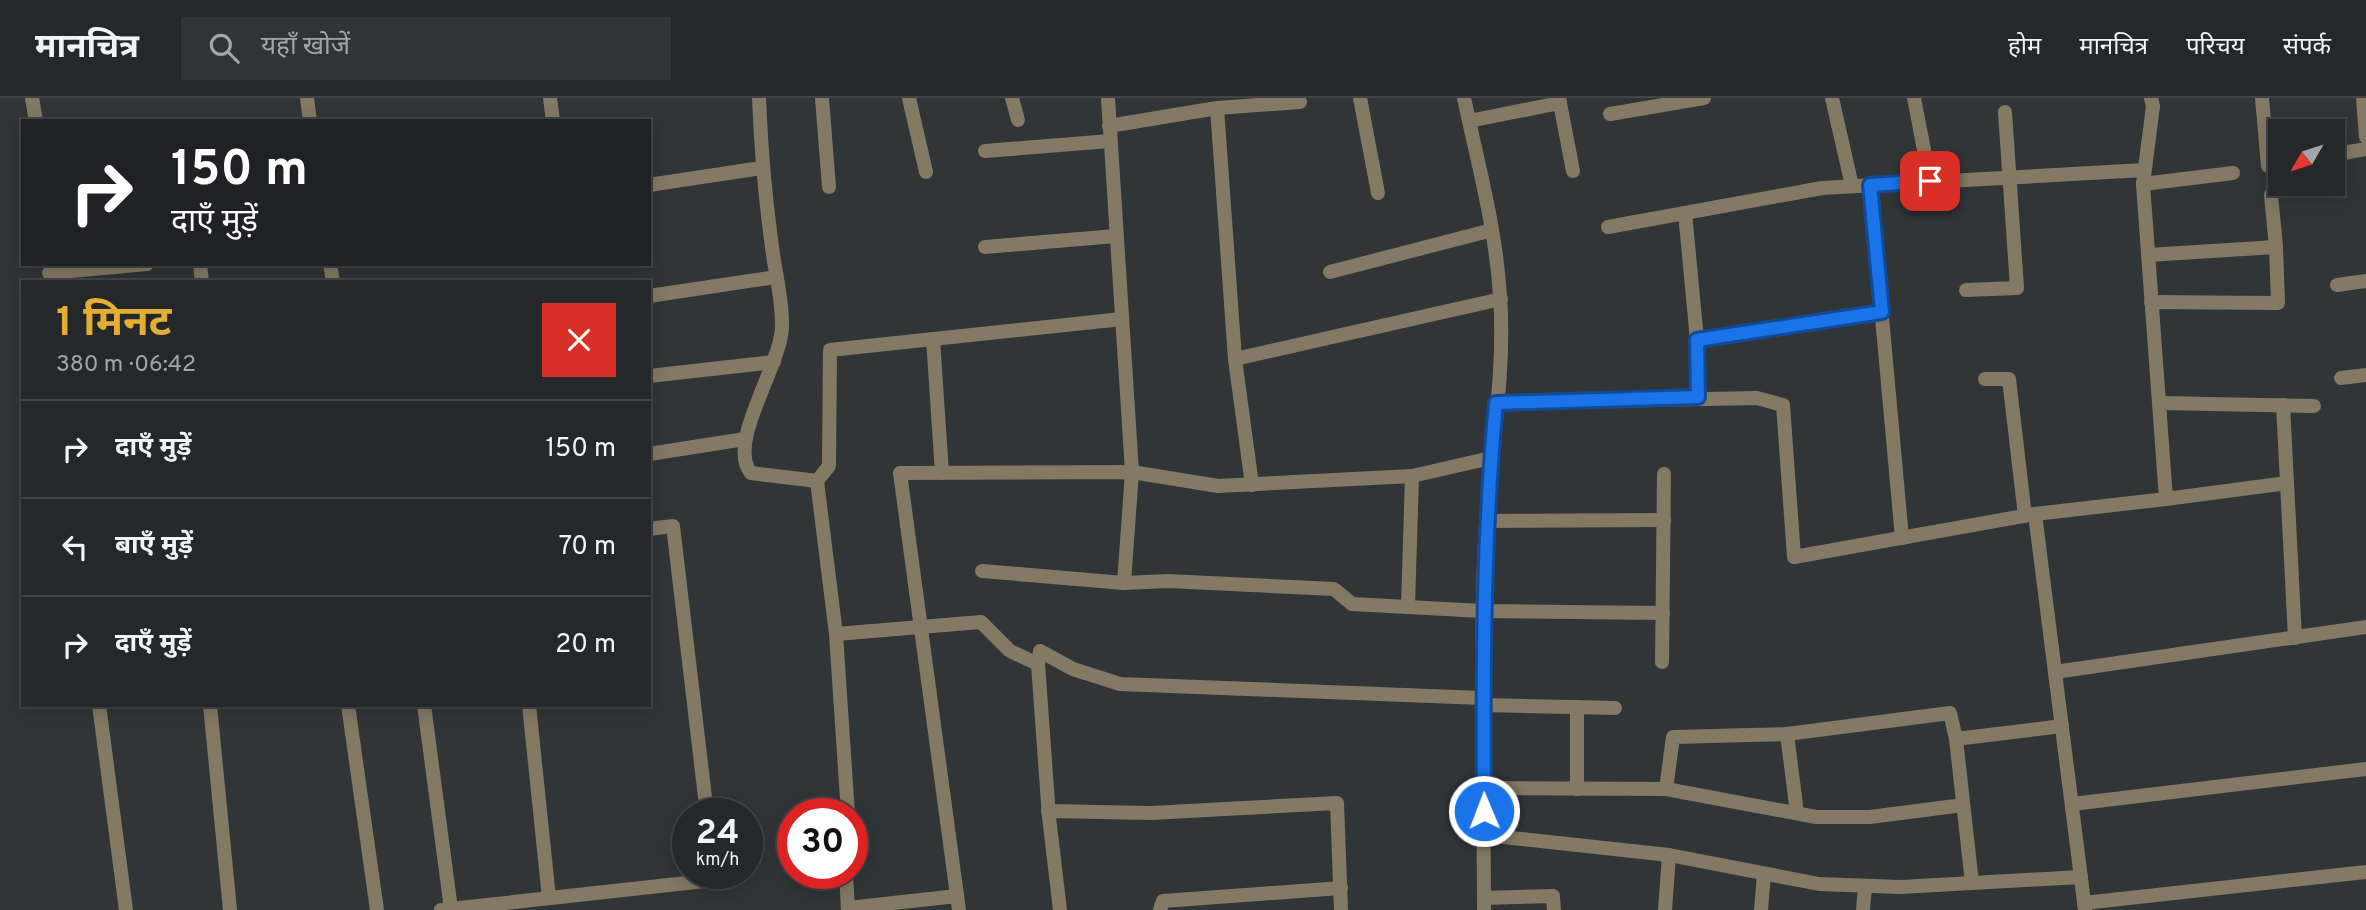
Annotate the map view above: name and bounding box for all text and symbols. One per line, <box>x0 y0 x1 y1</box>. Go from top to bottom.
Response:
search box <box>181 17 671 80</box>
text: मानचित्र <box>35 28 139 70</box>
icon: search <box>205 29 243 67</box>
text: यहाँ खोजें <box>261 31 350 64</box>
text: होम <box>2008 33 2041 63</box>
text: मानचित्र <box>2079 33 2148 63</box>
text: परिचय <box>2186 33 2245 63</box>
text: संपर्क <box>2283 33 2331 63</box>
north arrow <box>2268 119 2345 196</box>
map controls <box>2268 119 2345 196</box>
text: 150 m <box>171 141 308 203</box>
icon: right <box>56 147 147 238</box>
pin <box>1900 151 1960 211</box>
icon: arrive <box>1911 162 1949 200</box>
text: दाएँ मुड़ें <box>171 203 258 243</box>
text: 1 मिनट <box>56 298 171 351</box>
button: close <box>542 303 616 377</box>
text: 380 m · 06:42 <box>56 351 196 380</box>
icon: right <box>56 430 94 468</box>
text: दाएँ मुड़ें <box>115 432 191 465</box>
text: 150 m <box>545 433 616 466</box>
icon: left <box>56 528 94 566</box>
text: बाएँ मुड़ें <box>115 530 193 563</box>
text: 70 m <box>558 531 616 564</box>
icon: right <box>56 626 94 664</box>
text: दाएँ मुड़ें <box>115 628 191 661</box>
text: 20 m <box>555 629 616 662</box>
position arrow <box>1447 774 1521 848</box>
speed limit sign: 30 <box>777 798 868 889</box>
text: 24 <box>696 812 739 856</box>
text: km/h <box>696 849 739 872</box>

